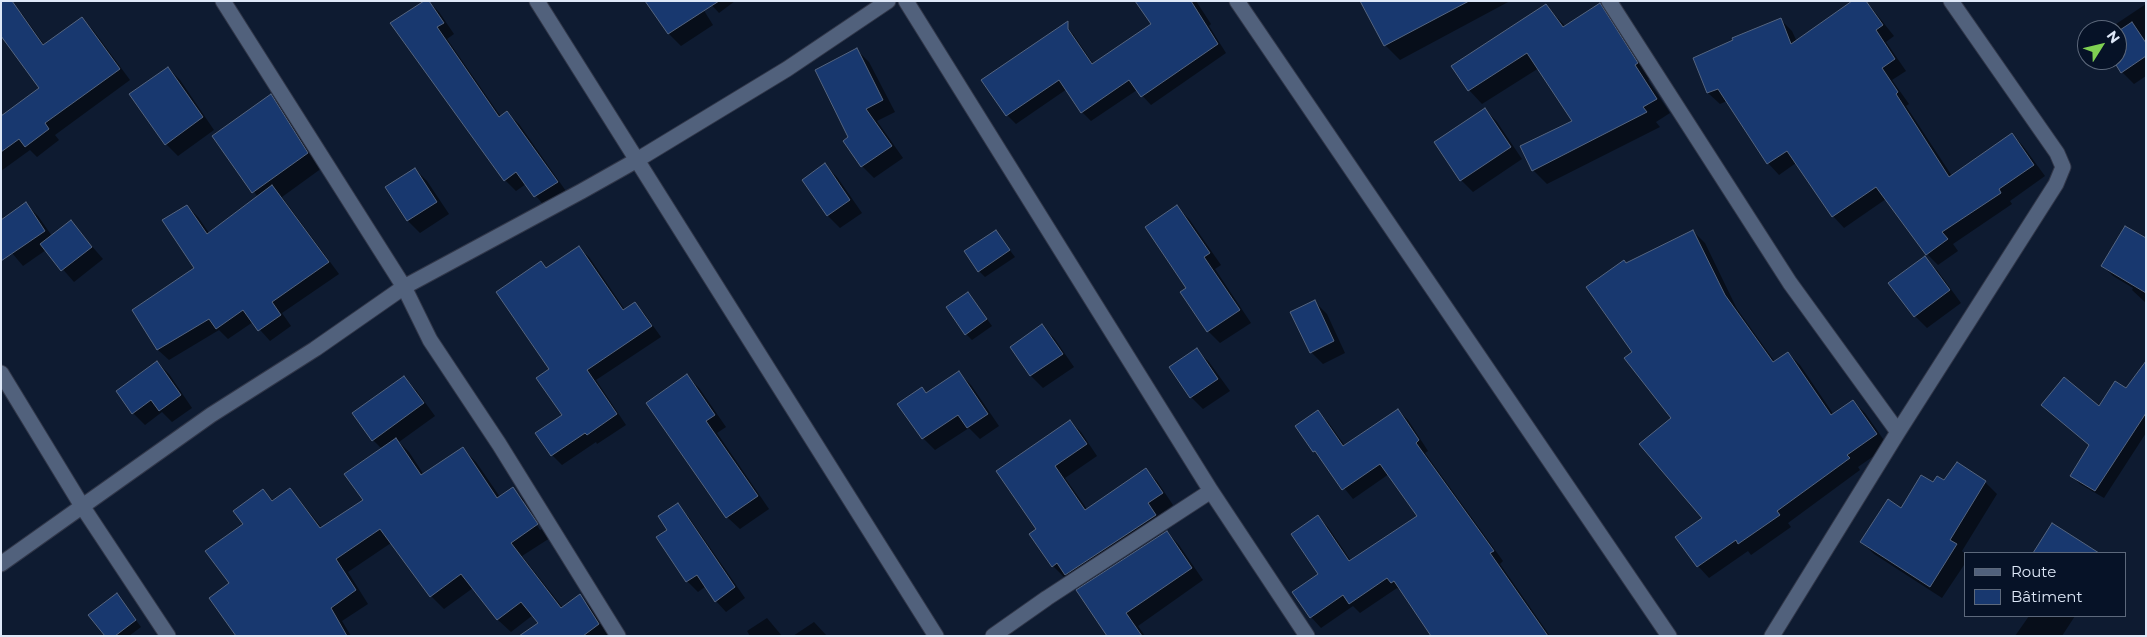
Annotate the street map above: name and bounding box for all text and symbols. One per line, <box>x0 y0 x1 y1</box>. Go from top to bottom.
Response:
north arrow <box>2077 20 2127 70</box>
text: N <box>2103 27 2124 47</box>
legend <box>1964 552 2127 617</box>
text: Route <box>2011 562 2056 581</box>
text: Bâtiment <box>2011 587 2083 606</box>

